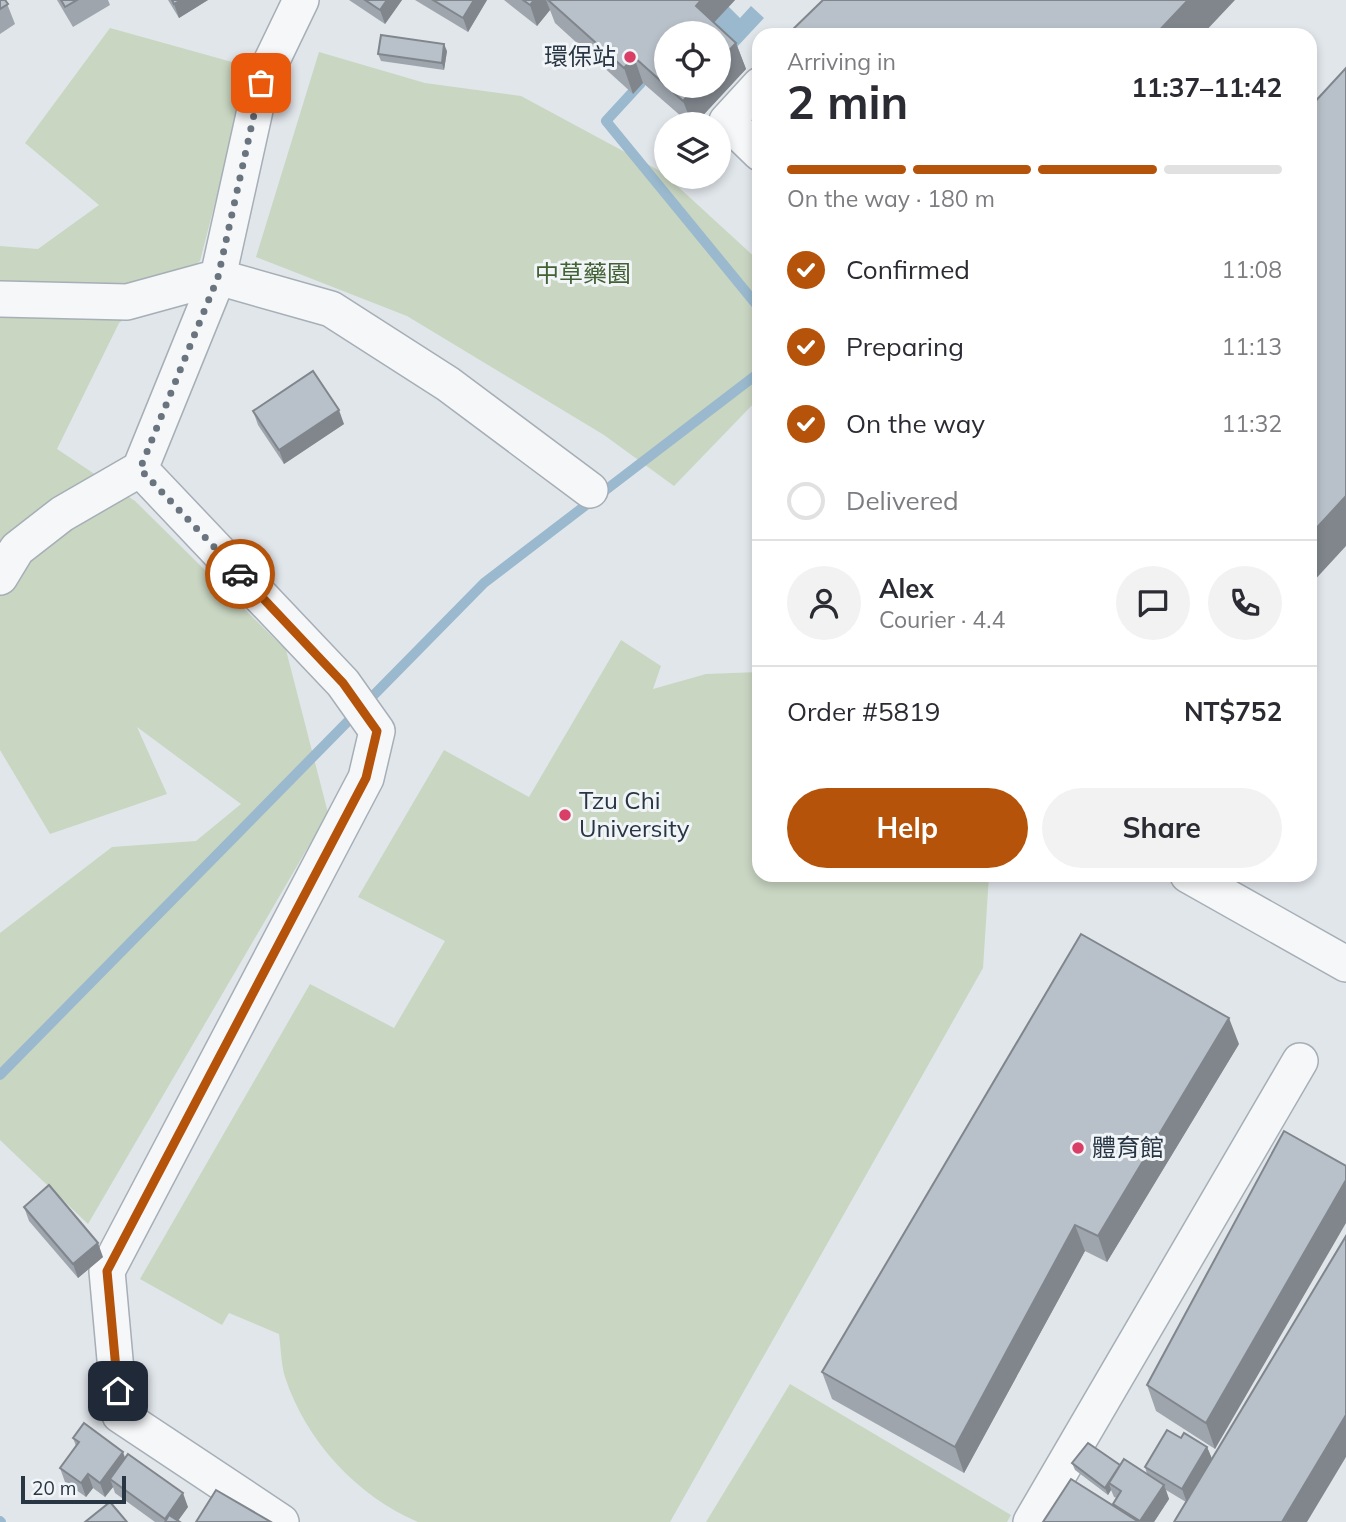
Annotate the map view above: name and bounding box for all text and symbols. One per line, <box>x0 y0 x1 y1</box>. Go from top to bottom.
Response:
map controls <box>654 21 731 189</box>
button: locate <box>654 21 731 98</box>
place label: 環保站 <box>544 41 616 71</box>
text: Arriving in <box>787 47 896 76</box>
marker: 環保站 <box>622 49 638 65</box>
pin <box>231 53 291 113</box>
icon: bag <box>242 64 280 102</box>
text: 11:37–11:42 <box>1131 71 1282 104</box>
text: 2 min <box>787 73 908 131</box>
button: layers <box>654 112 731 189</box>
text: On the way · 180 m <box>787 184 995 213</box>
icon: check <box>787 251 825 289</box>
text: Confirmed <box>846 253 970 286</box>
text: 11:08 <box>1222 255 1282 284</box>
park label: 中草藥園 <box>535 258 631 288</box>
icon: check <box>787 328 825 366</box>
text: Preparing <box>846 330 964 363</box>
text: 11:13 <box>1222 332 1282 361</box>
icon: check <box>787 405 825 443</box>
text: On the way <box>846 407 985 440</box>
text: 11:32 <box>1222 409 1282 438</box>
text: Delivered <box>846 484 959 517</box>
courier <box>205 539 275 609</box>
icon: car <box>221 555 259 593</box>
button: person <box>787 566 861 640</box>
button: chat <box>1116 566 1190 640</box>
button: phone <box>1208 566 1282 640</box>
text: Alex <box>879 572 934 605</box>
text: Courier · 4.4 <box>879 605 1005 634</box>
text: Order #5819 <box>787 695 940 728</box>
text: NT$752 <box>1184 695 1282 728</box>
place label: Tzu Chi University <box>579 785 690 843</box>
button: Help <box>787 788 1028 868</box>
button: Share <box>1042 788 1282 868</box>
marker: Tzu Chi University <box>557 807 573 823</box>
place label: 體育館 <box>1092 1132 1164 1162</box>
marker: 體育館 <box>1070 1140 1086 1156</box>
pin <box>88 1361 148 1421</box>
icon: home <box>99 1372 137 1410</box>
scale bar <box>21 1473 126 1505</box>
text: 20 m <box>32 1476 76 1500</box>

